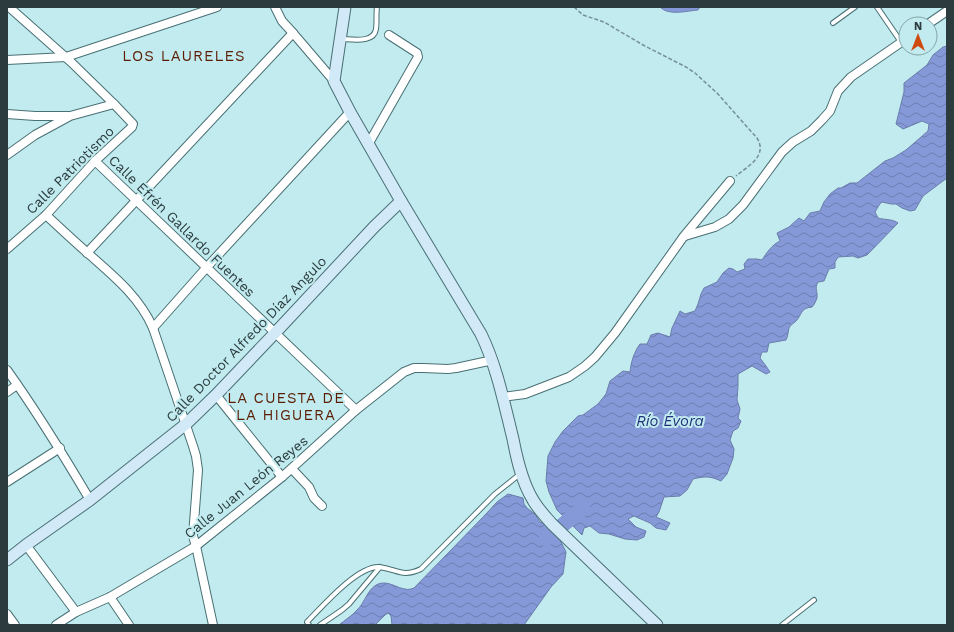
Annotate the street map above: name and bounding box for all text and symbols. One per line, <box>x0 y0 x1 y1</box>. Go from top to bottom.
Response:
north arrow <box>898 16 938 56</box>
text: N <box>914 20 922 33</box>
district label: LOS LAURELES <box>122 47 246 65</box>
street label: Calle Patriotismo <box>23 123 117 217</box>
street label: Calle Efrén Gallardo Fuentes <box>106 152 258 300</box>
street label: Calle Doctor Alfredo Díaz Angulo <box>163 253 329 425</box>
district label: LA CUESTA DE LA HIGUERA <box>227 389 345 424</box>
water label: Río Évora <box>636 412 704 430</box>
street label: Calle Juan León Reyes <box>181 432 311 542</box>

